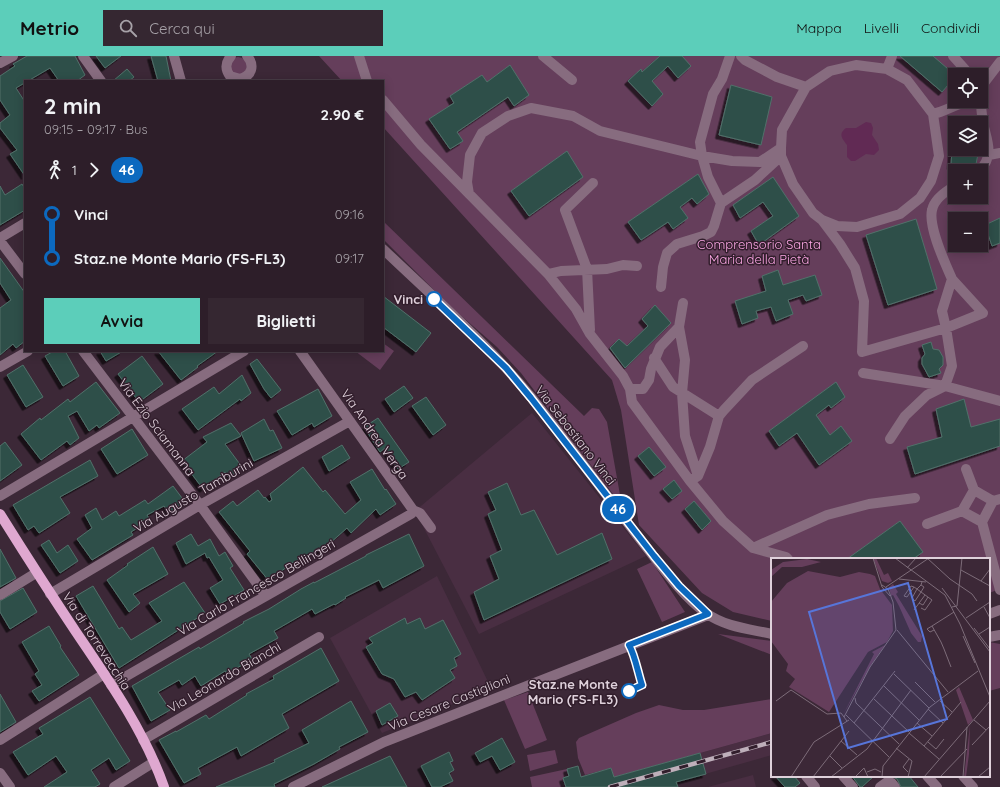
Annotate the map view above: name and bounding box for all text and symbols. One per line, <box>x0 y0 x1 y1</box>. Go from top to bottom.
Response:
search box <box>103 10 383 46</box>
text: Metrio <box>20 16 79 40</box>
icon: search <box>117 17 139 39</box>
text: Cerca qui <box>149 19 215 38</box>
text: Mappa <box>796 19 842 37</box>
text: Livelli <box>864 19 899 37</box>
text: Condividi <box>921 19 980 37</box>
map controls <box>948 68 988 252</box>
button: locate <box>948 68 988 108</box>
text: 2 min <box>44 92 101 120</box>
text: 2.90 € <box>320 105 364 124</box>
button: layers <box>948 116 988 156</box>
text: 09:15 – 09:17 · Bus <box>44 121 148 137</box>
icon: walk <box>44 159 66 181</box>
icon: forward <box>83 159 105 181</box>
text: 46 <box>119 161 135 179</box>
text: 1 <box>72 162 77 178</box>
button: + <box>948 164 988 204</box>
text: Vinci <box>74 205 108 224</box>
text: 09:16 <box>335 206 364 222</box>
button: − <box>948 212 988 252</box>
park label: Comprensorio Santa Maria della Pietà <box>697 236 821 267</box>
text: Staz.ne Monte Mario (FS-FL3) <box>74 249 285 268</box>
text: 09:17 <box>335 250 364 266</box>
place label: Vinci <box>394 291 423 307</box>
marker: Vinci <box>426 291 442 307</box>
button: Avvia <box>44 298 200 344</box>
button: Biglietti <box>208 298 364 344</box>
street label: Via Ezio Sciamanna <box>115 375 199 479</box>
street label: Via Sebastiano Vinci <box>532 382 620 488</box>
street label: Via Andrea Verga <box>338 386 412 482</box>
street label: Via Augusto Tamburini <box>130 454 256 536</box>
line badge: 46 <box>600 496 636 522</box>
text: 46 <box>610 500 626 518</box>
street label: Via Carlo Francesco Bellingeri <box>174 535 338 639</box>
inset map <box>771 558 990 777</box>
street label: Via di Torrevecchia <box>59 589 135 693</box>
street label: Via Leonardo Bianchi <box>165 638 283 716</box>
street label: Via Cesare Castiglioni <box>386 670 512 734</box>
place label: Staz.ne Monte Mario (FS-FL3) <box>528 676 618 707</box>
marker: Staz.ne Monte Mario (FS-FL3) <box>621 683 637 699</box>

